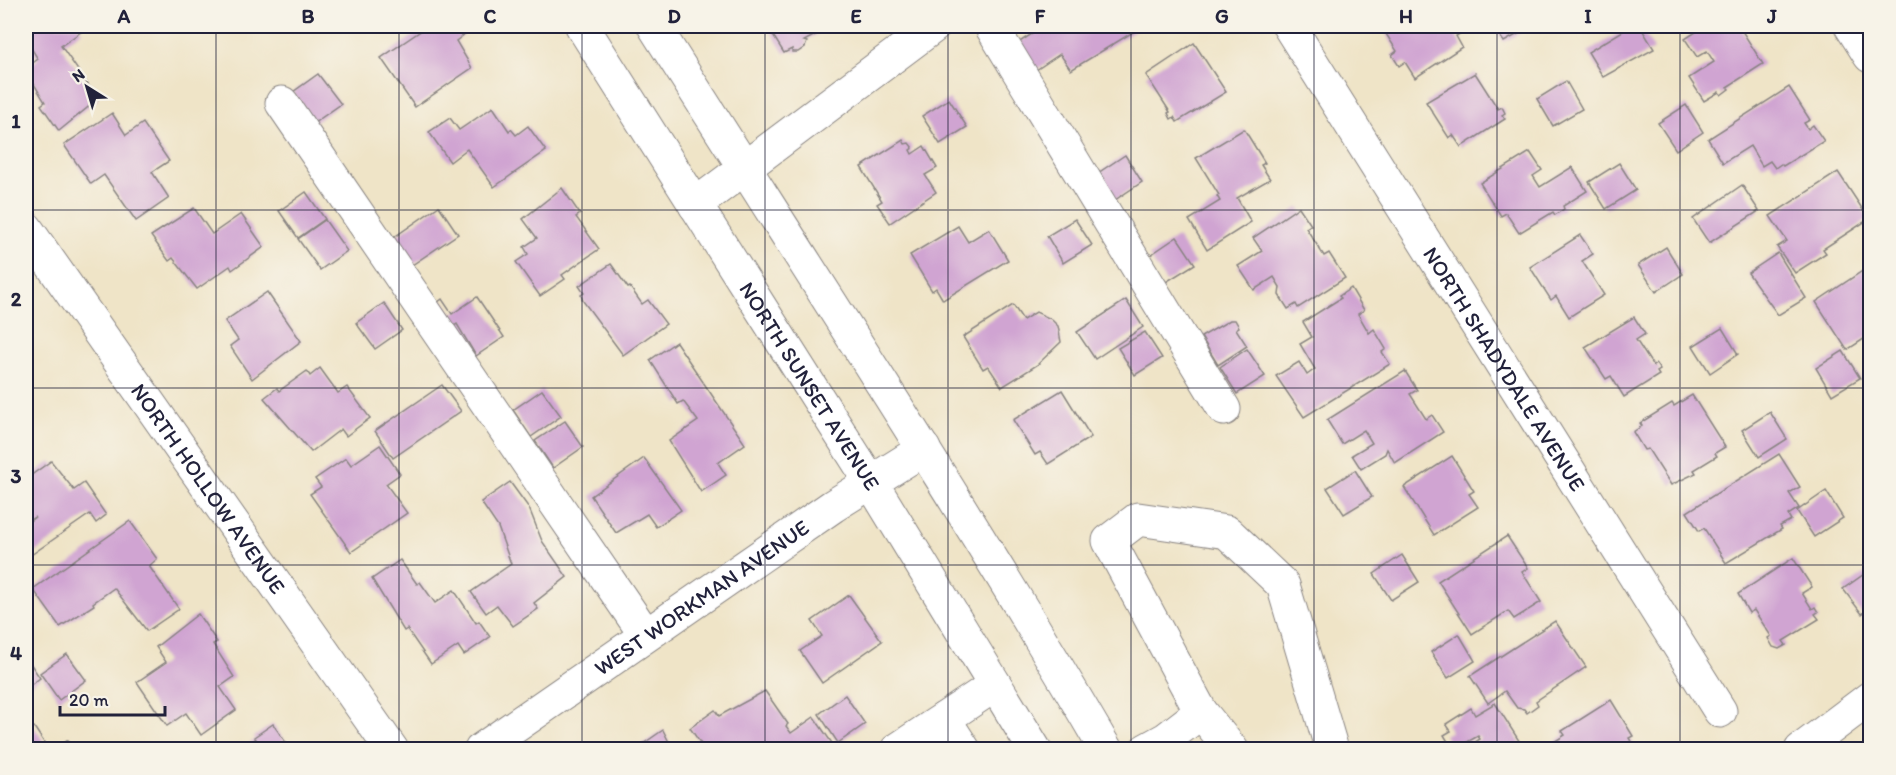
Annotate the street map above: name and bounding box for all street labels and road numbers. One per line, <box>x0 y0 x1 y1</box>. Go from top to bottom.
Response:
street label: NORTH SHADYDALE AVENUE <box>1418 242 1592 496</box>
street label: NORTH SUNSET AVENUE <box>734 277 886 495</box>
street label: NORTH HOLLOW AVENUE <box>125 378 292 599</box>
street label: WEST WORKMAN AVENUE <box>589 514 814 681</box>

